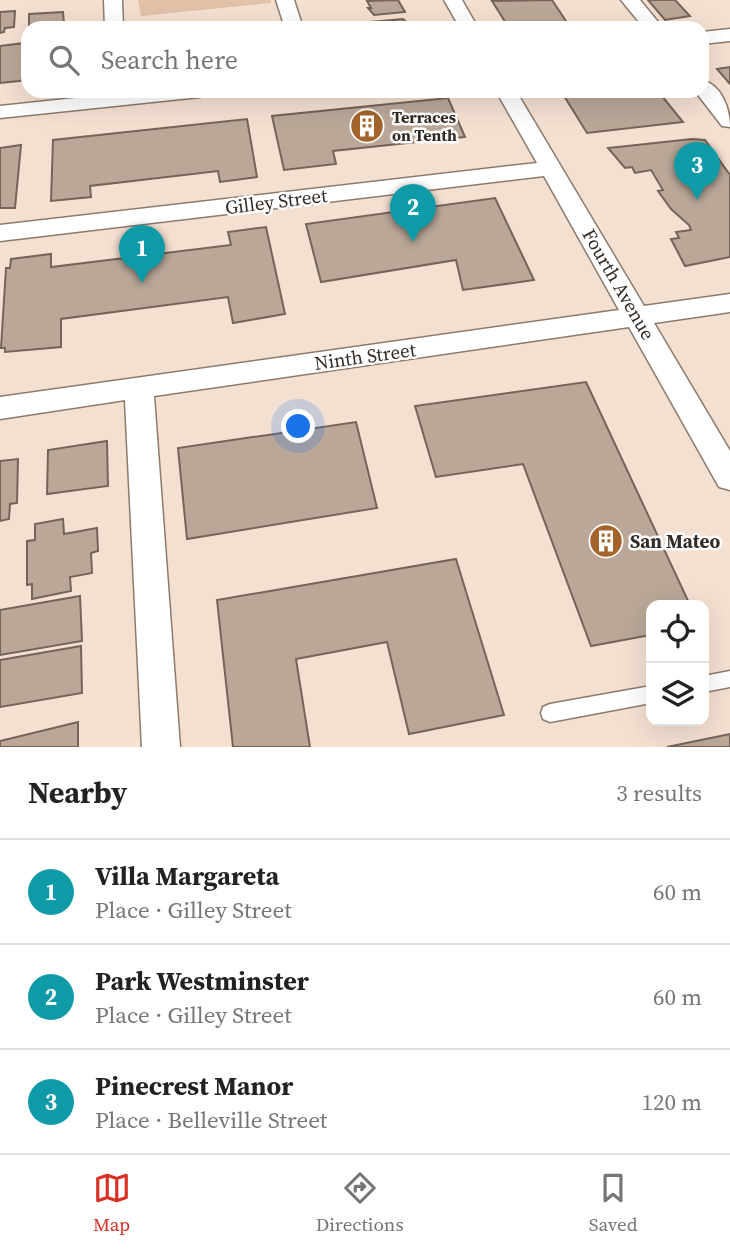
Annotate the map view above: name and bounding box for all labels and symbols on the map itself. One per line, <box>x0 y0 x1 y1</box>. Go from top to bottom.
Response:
place label: Terraces on Tenth <box>392 106 457 146</box>
building icon: Terraces on Tenth <box>348 107 386 145</box>
pin: 3 <box>674 142 720 200</box>
street label: Gilley Street <box>223 182 329 220</box>
pin: 2 <box>390 184 436 242</box>
street label: Fourth Avenue <box>577 224 661 344</box>
pin: 1 <box>119 225 165 283</box>
street label: Ninth Street <box>313 336 418 376</box>
your location <box>281 409 315 443</box>
building icon: San Mateo <box>587 522 625 560</box>
place label: San Mateo <box>630 528 720 554</box>

